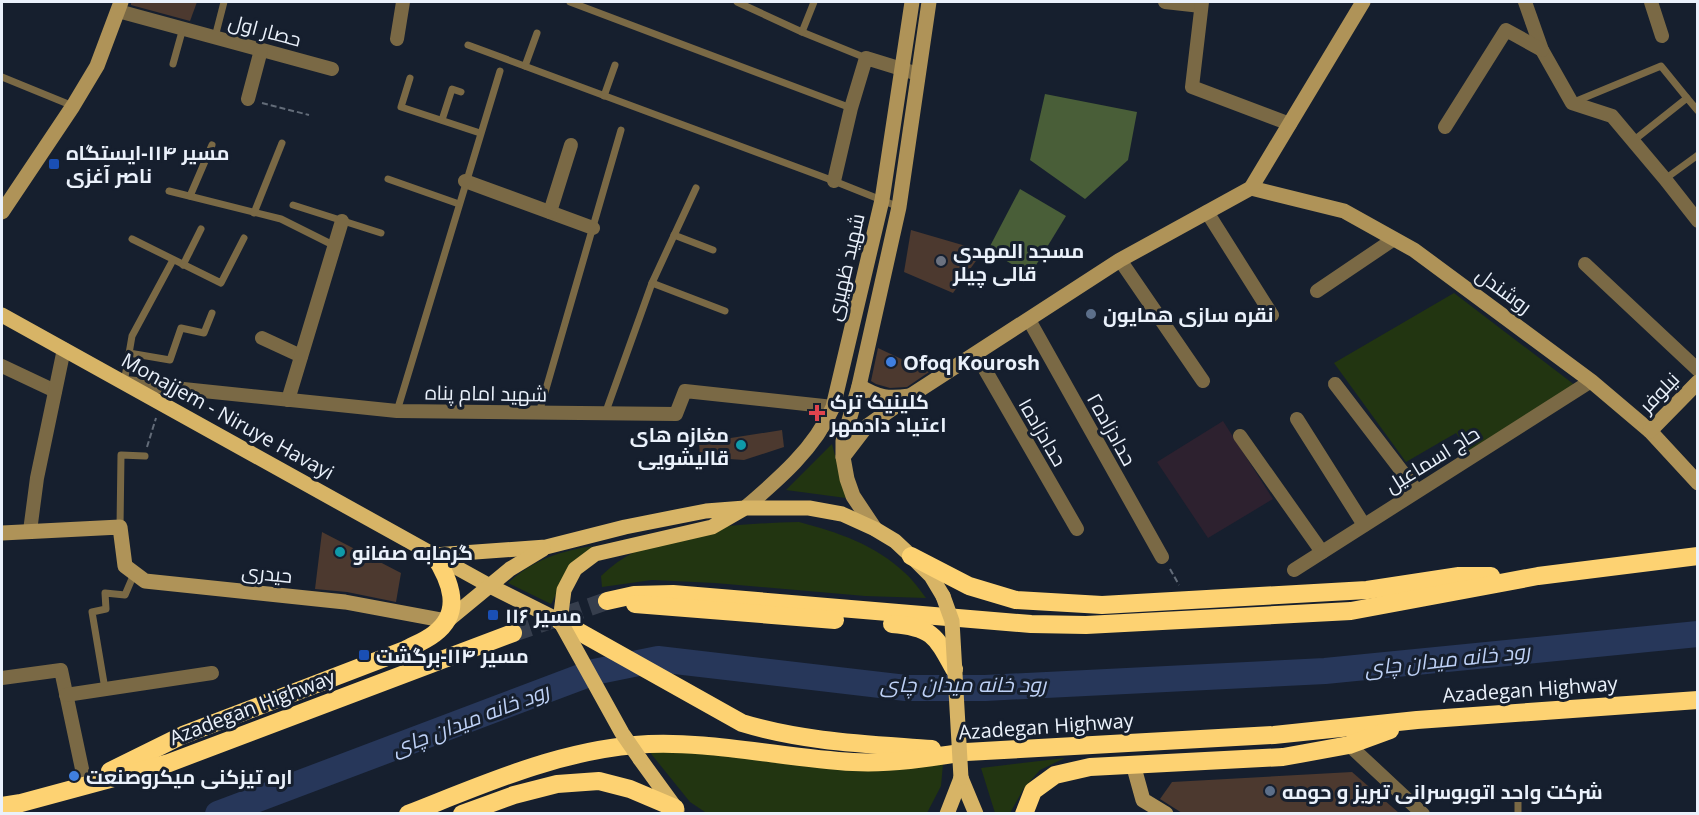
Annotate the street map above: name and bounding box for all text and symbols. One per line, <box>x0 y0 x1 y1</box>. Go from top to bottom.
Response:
street label: حصار اول <box>226 7 304 53</box>
place label: مسیر ۱۱۴-ایستگاه ناصر آغزی <box>66 139 229 189</box>
marker: مسیر ۱۱۴-ایستگاه ناصر آغزی <box>47 157 61 171</box>
street label: شهید ظهیری <box>820 211 870 323</box>
place label: مسجد المهدی قالی چیلر <box>952 237 1084 288</box>
marker: مسجد المهدی قالی چیلر <box>934 254 948 268</box>
street label: روشندل <box>1471 261 1537 319</box>
place label: نقره سازی همایون <box>1103 301 1274 328</box>
marker: نقره سازی همایون <box>1084 307 1098 321</box>
street label: Monajjem - Niruye Havayi <box>117 346 339 486</box>
place label: Ofoq Kourosh <box>903 349 1040 376</box>
marker: Ofoq Kourosh <box>884 355 898 369</box>
street label: نیلوفر <box>1632 366 1685 419</box>
street label: شهید امام پناه <box>425 378 547 409</box>
place label: کلینیک ترک اعتیاد دادمهر <box>829 388 947 438</box>
street label: حدادزاده۲ <box>1081 388 1143 470</box>
street label: حدادزاده۱ <box>1013 393 1073 471</box>
marker: کلینیک ترک اعتیاد دادمهر <box>808 404 826 422</box>
street label: حاج اسماعیل <box>1380 419 1485 500</box>
place label: مغازه های قالیشویی <box>630 421 729 471</box>
marker: مغازه های قالیشویی <box>734 438 748 452</box>
place label: گرمابه صفانو <box>352 539 473 566</box>
marker: گرمابه صفانو <box>333 545 347 559</box>
street label: حیدری <box>240 557 294 589</box>
place label: مسیر ۱۱۶ <box>505 602 582 629</box>
marker: مسیر ۱۱۶ <box>486 608 500 622</box>
water label: رود خانه میدان چای <box>1363 636 1533 683</box>
place label: مسیر ۱۱۴-برگشت <box>376 642 529 669</box>
marker: مسیر ۱۱۴-برگشت <box>357 648 371 662</box>
street label: Azadegan Highway <box>165 663 340 751</box>
street label: Azadegan Highway <box>1441 669 1619 709</box>
water label: رود خانه میدان چای <box>880 670 1048 699</box>
water label: رود خانه میدان چای <box>387 676 554 763</box>
street label: Azadegan Highway <box>957 706 1135 746</box>
place label: اره تیزکنی میکروصنعت <box>86 763 292 790</box>
marker: اره تیزکنی میکروصنعت <box>67 769 81 783</box>
place label: شرکت واحد اتوبوسرانی تبریز و حومه <box>1282 778 1603 805</box>
marker: شرکت واحد اتوبوسرانی تبریز و حومه <box>1263 784 1277 798</box>

